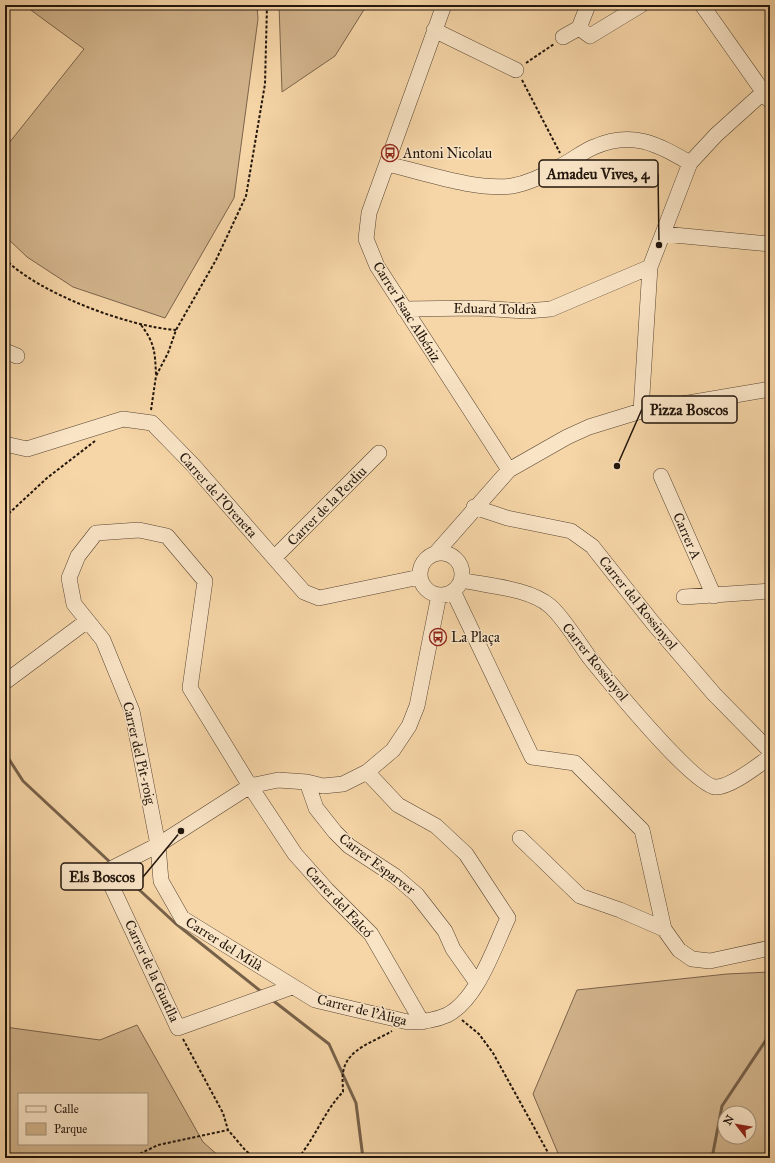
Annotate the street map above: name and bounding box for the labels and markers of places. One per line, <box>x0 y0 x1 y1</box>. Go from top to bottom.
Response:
bus stop icon: Antoni Nicolau <box>380 143 400 163</box>
place label: Antoni Nicolau <box>402 145 493 162</box>
callout: Amadeu Vives, 4 <box>539 160 658 187</box>
callout: Pizza Boscos <box>642 396 737 423</box>
bus stop icon: La Plaça <box>428 627 448 647</box>
place label: La Plaça <box>451 629 500 646</box>
callout: Els Boscos <box>61 863 143 890</box>

